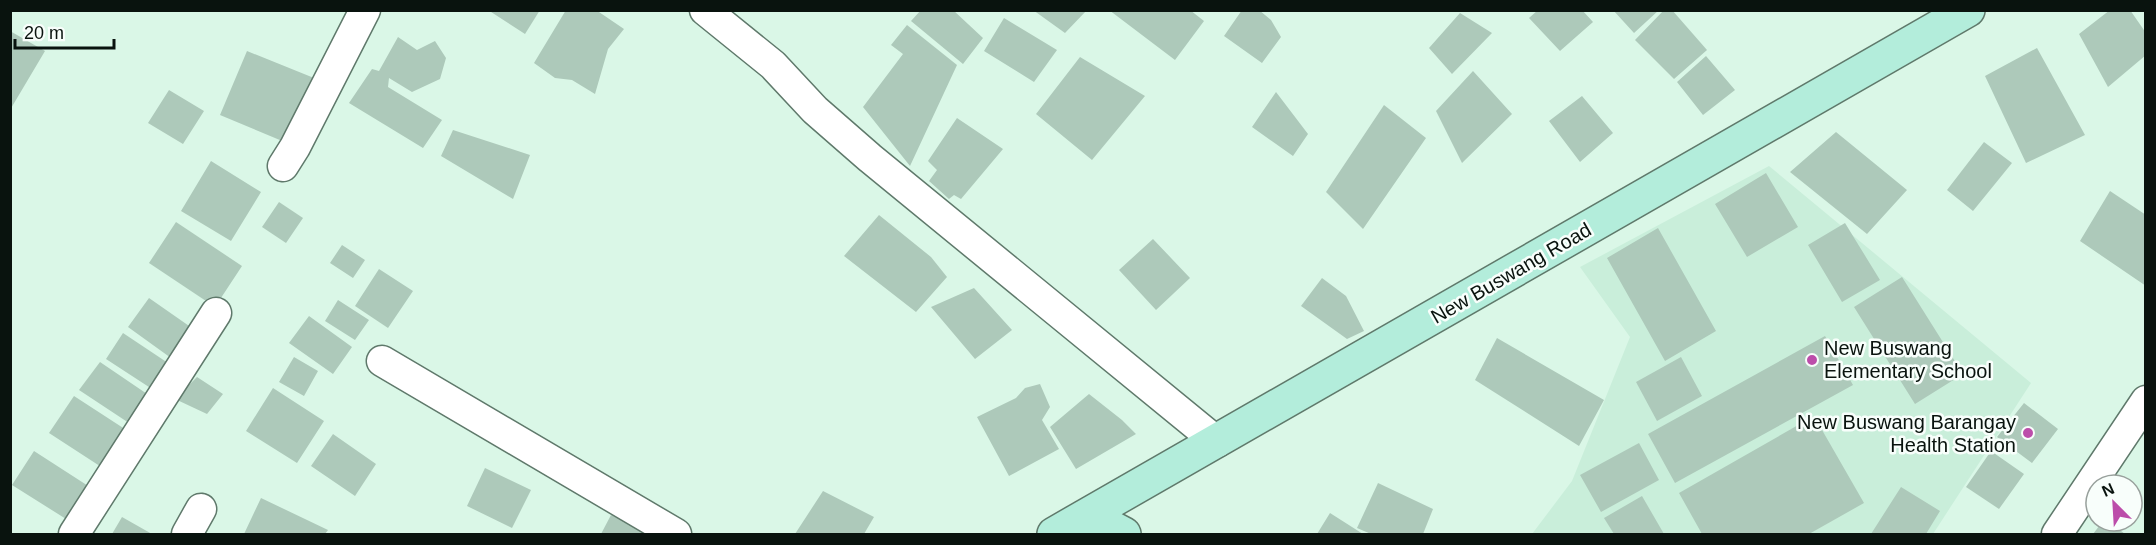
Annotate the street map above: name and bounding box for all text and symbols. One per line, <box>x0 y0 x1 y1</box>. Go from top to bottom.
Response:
scale bar <box>15 12 114 50</box>
text: 20 m <box>24 23 64 43</box>
street label: New Buswang Road <box>1427 218 1595 328</box>
place label: New Buswang Elementary School <box>1824 337 1992 382</box>
marker: New Buswang Elementary School <box>1805 353 1819 367</box>
place label: New Buswang Barangay Health Station <box>1797 411 2016 456</box>
marker: New Buswang Barangay Health Station <box>2021 426 2035 440</box>
north arrow <box>2084 473 2144 533</box>
text: N <box>2099 480 2117 500</box>

